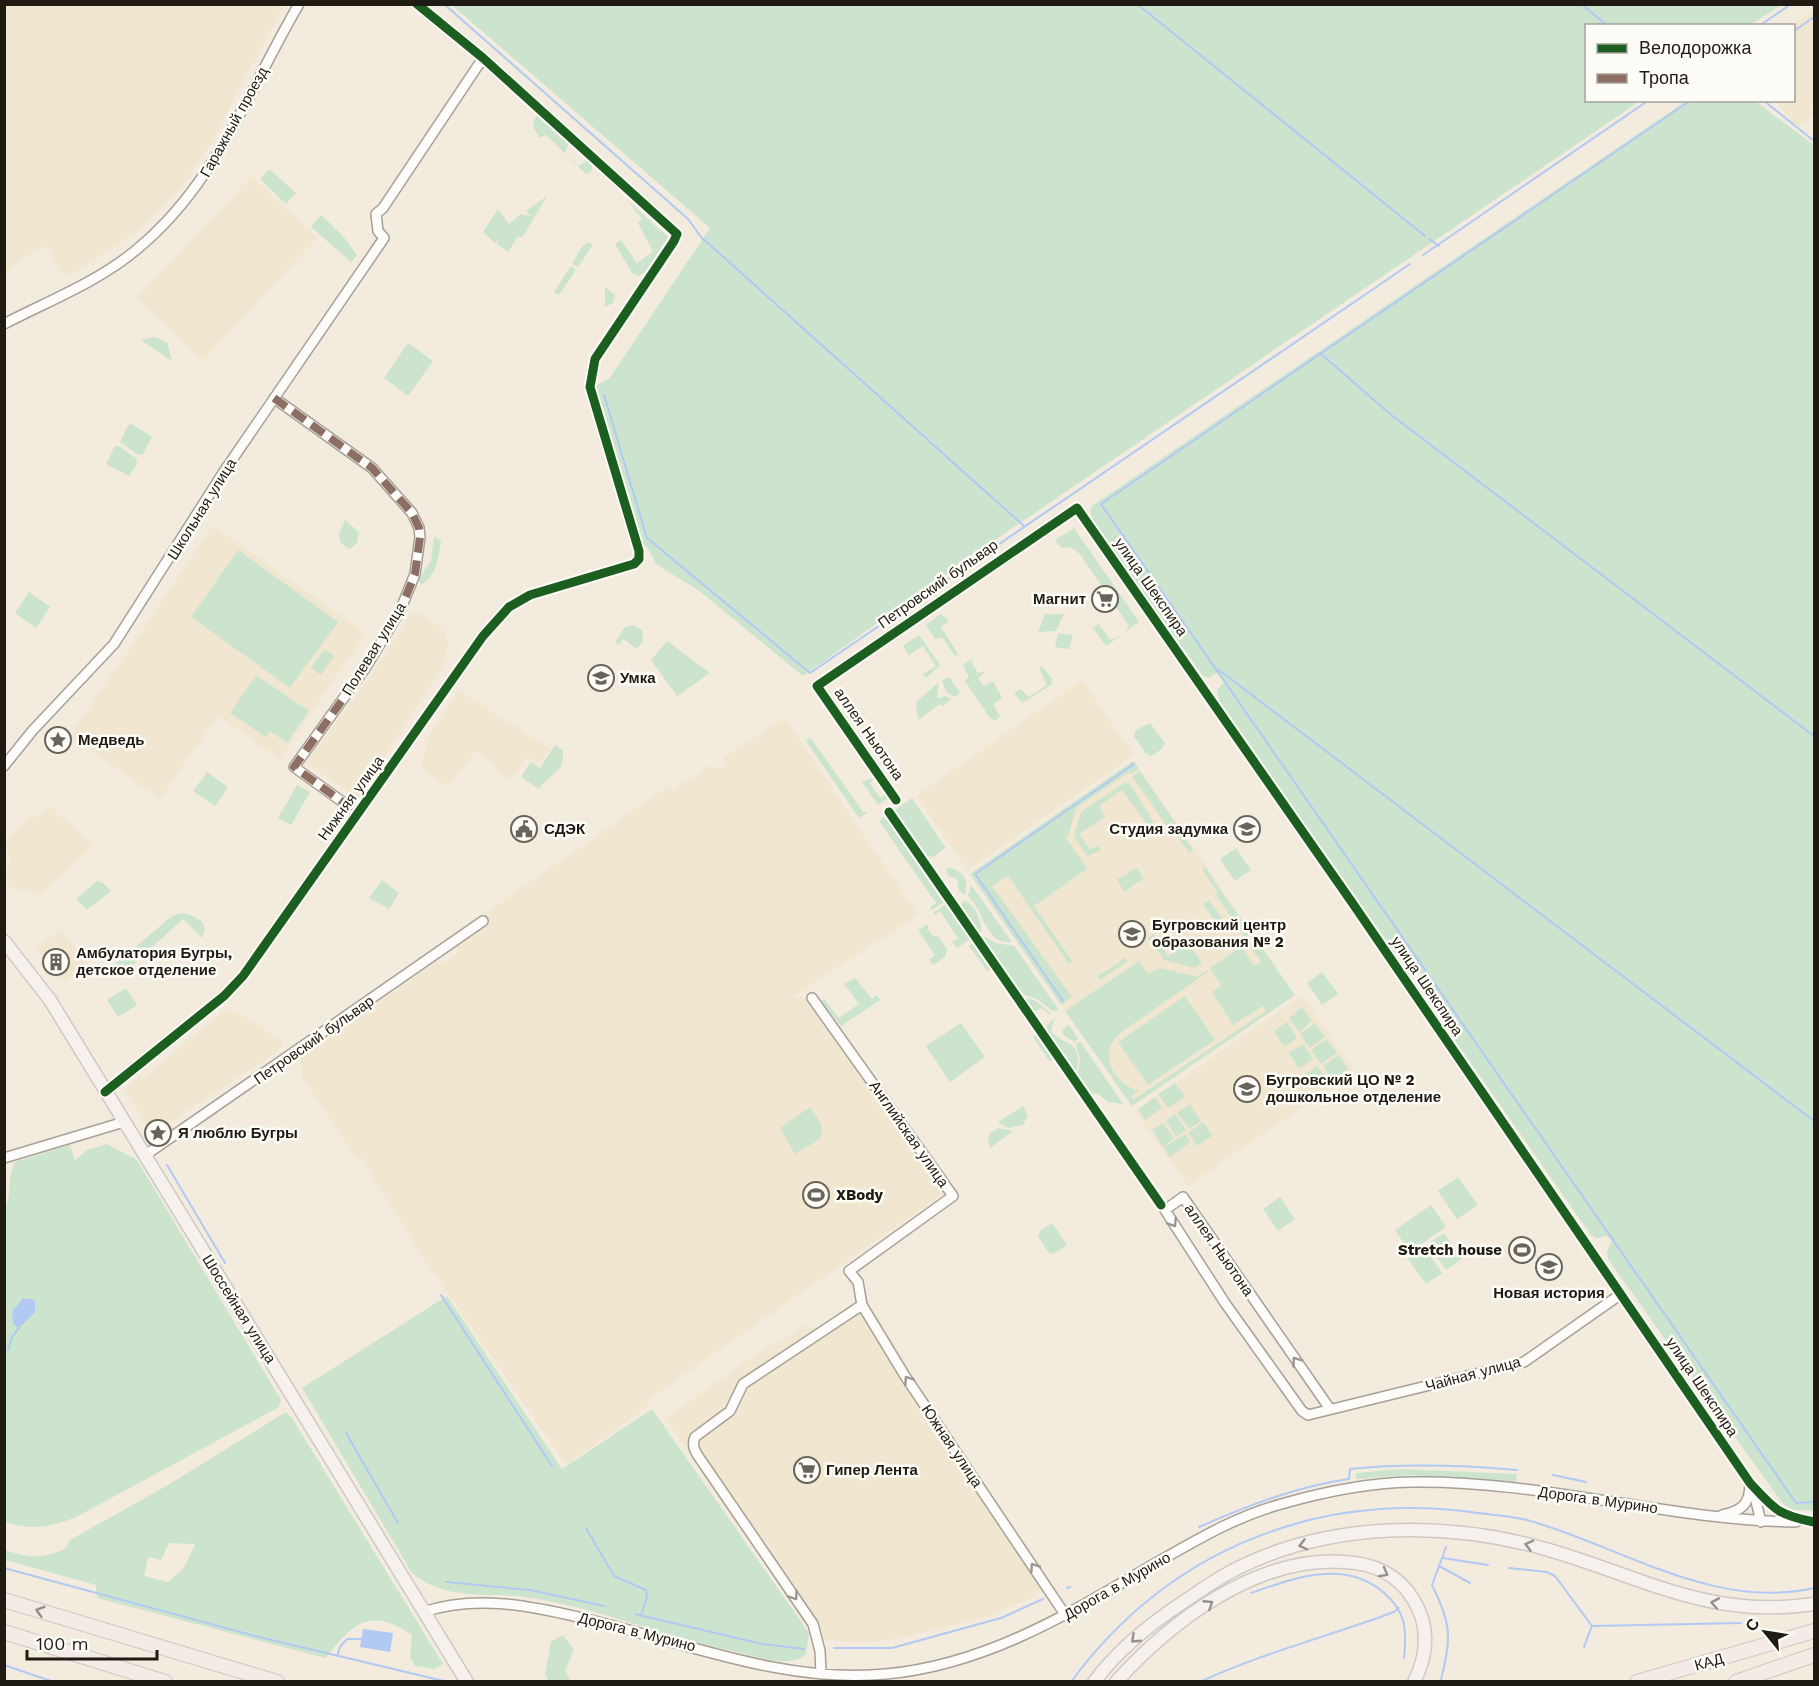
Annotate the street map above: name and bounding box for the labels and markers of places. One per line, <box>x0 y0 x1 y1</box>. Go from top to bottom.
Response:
supermarket icon: Магнит <box>1090 584 1120 614</box>
place label: Магнит <box>1033 590 1086 608</box>
school or university icon: Умка <box>586 663 616 693</box>
place label: Умка <box>620 669 656 687</box>
place icon: Медведь <box>43 725 73 755</box>
place label: Медведь <box>78 731 144 749</box>
public building icon: СДЭК <box>509 814 539 844</box>
school or university icon: Студия задумка <box>1232 814 1262 844</box>
place label: СДЭК <box>544 820 586 838</box>
place label: Студия задумка <box>1109 820 1229 838</box>
place label: Бугровский центр образования № 2 <box>1152 916 1286 951</box>
school or university icon: Бугровский центр образования № 2 <box>1117 919 1147 949</box>
place label: Амбулатория Бугры, детское отделение <box>76 944 232 979</box>
building icon: Амбулатория Бугры, детское отделение <box>41 947 71 977</box>
place label: Бугровский ЦО № 2 дошкольное отделение <box>1266 1071 1441 1106</box>
school or university icon: Бугровский ЦО № 2 дошкольное отделение <box>1232 1074 1262 1104</box>
place icon: Я люблю Бугры <box>143 1118 173 1148</box>
place label: Я люблю Бугры <box>178 1124 298 1142</box>
sports icon: XBody <box>801 1180 831 1210</box>
place label: XBody <box>836 1186 884 1204</box>
sports icon: Stretch house <box>1507 1235 1537 1265</box>
place label: Stretch house <box>1398 1241 1502 1259</box>
school or university icon: Новая история <box>1534 1252 1564 1282</box>
place label: Новая история <box>1493 1284 1605 1302</box>
supermarket icon: Гипер Лента <box>792 1455 822 1485</box>
place label: Гипер Лента <box>826 1461 918 1479</box>

